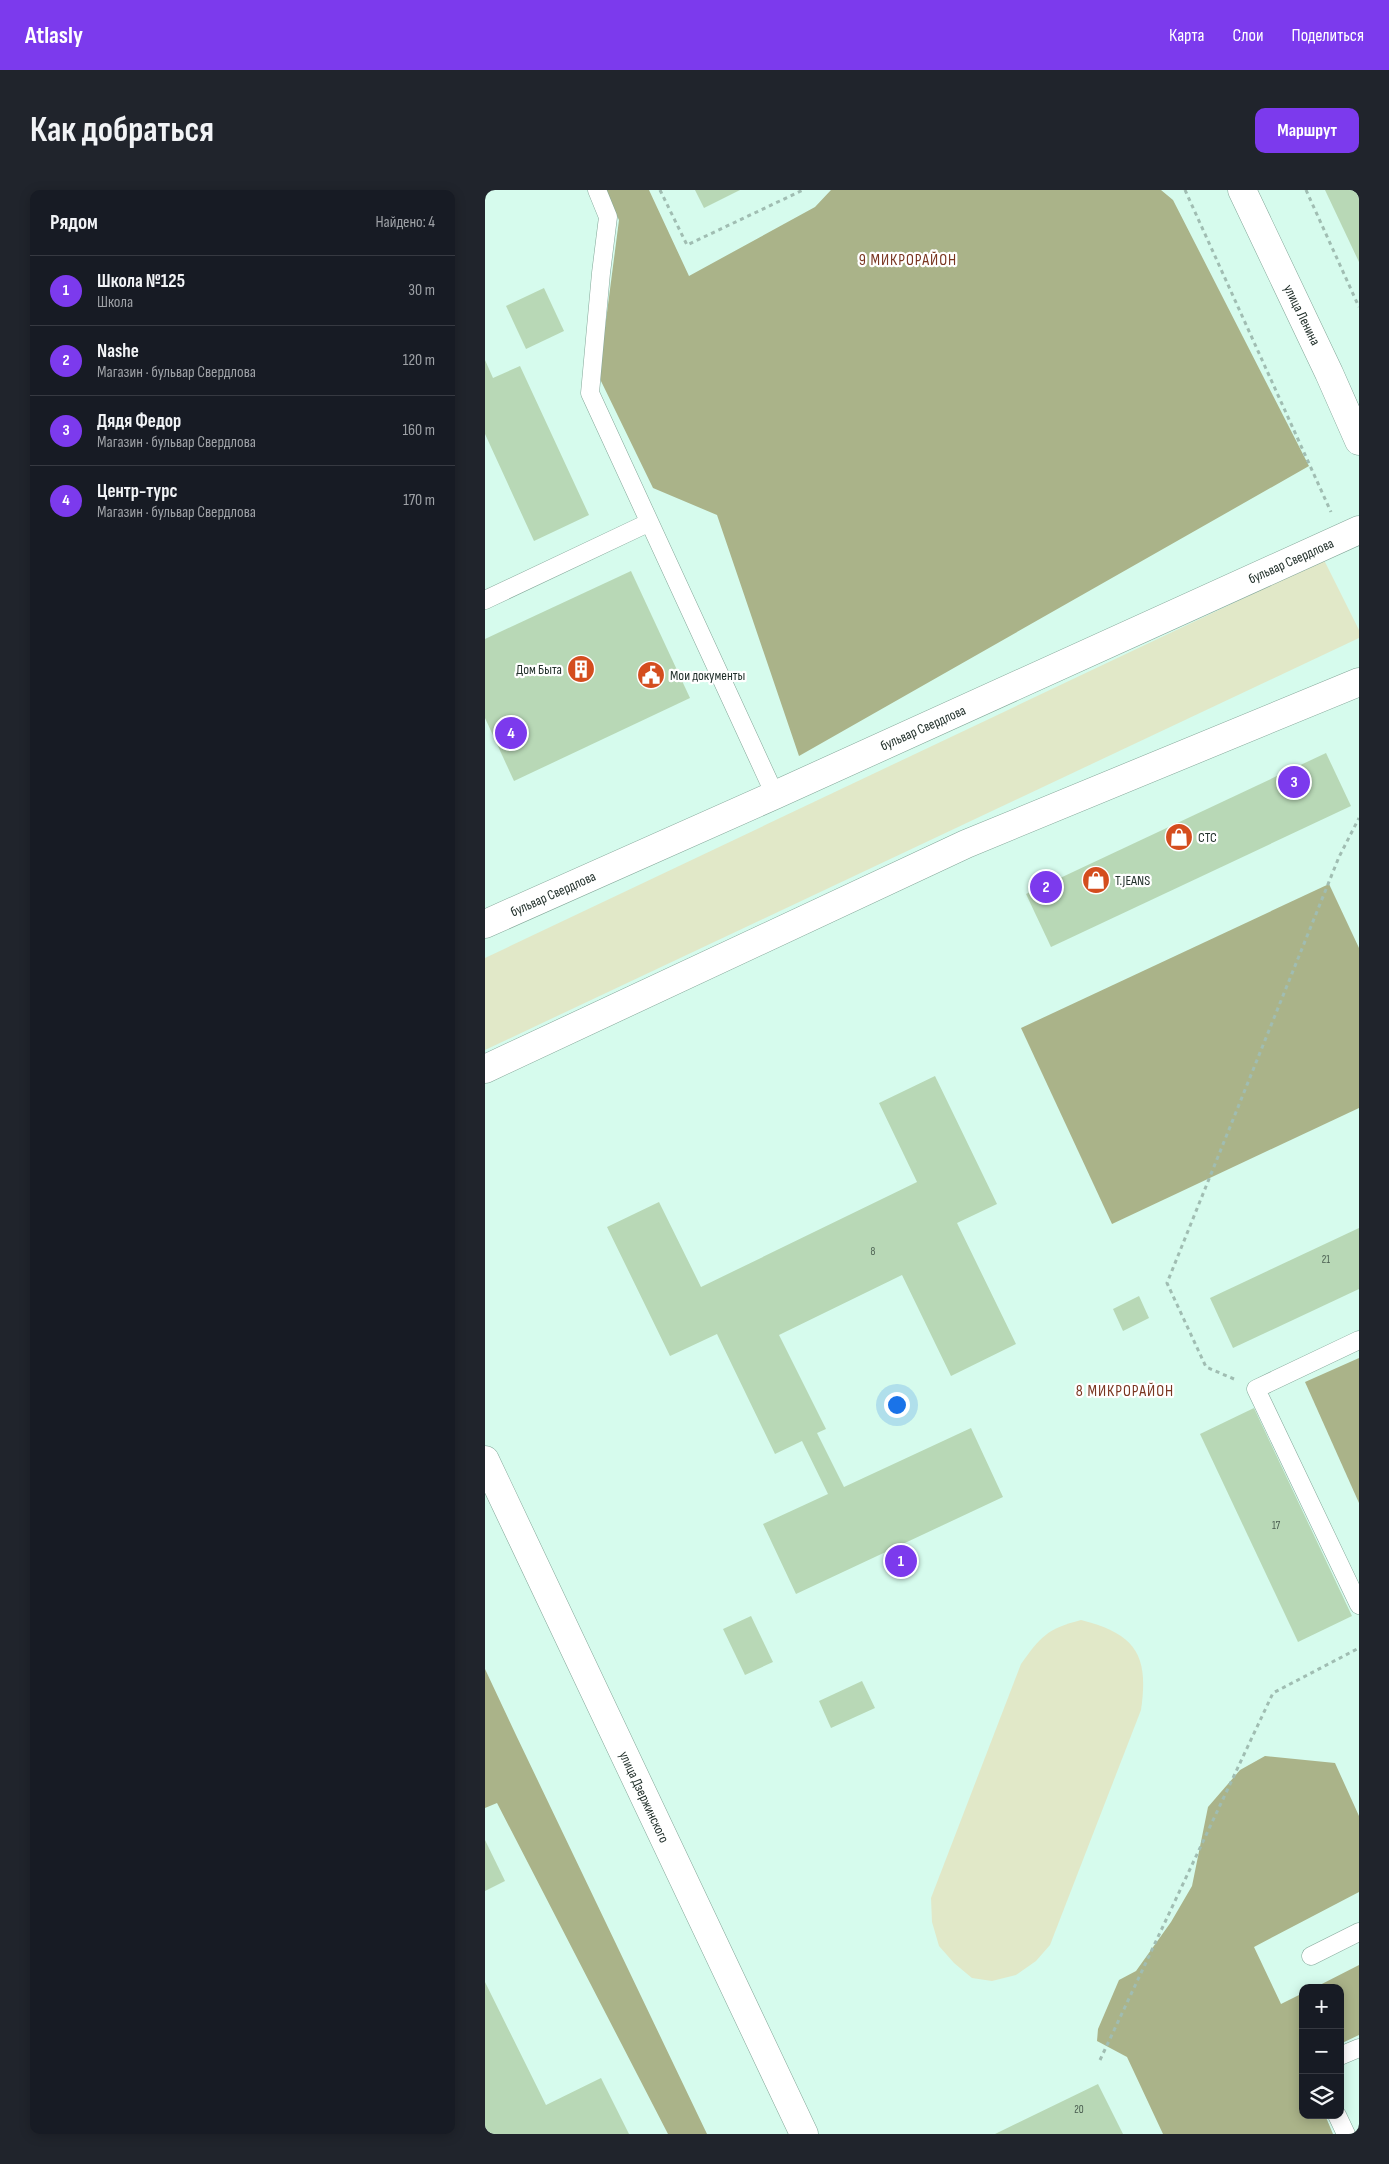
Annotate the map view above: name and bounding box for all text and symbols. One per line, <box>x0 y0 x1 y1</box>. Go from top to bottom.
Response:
text: Atlasly <box>25 21 83 50</box>
text: Карта <box>1169 25 1205 46</box>
text: Слои <box>1233 25 1264 46</box>
text: Поделиться <box>1292 25 1364 46</box>
button: Маршрут <box>1255 108 1359 153</box>
text: Как добраться <box>30 109 214 152</box>
text: Рядом <box>50 210 98 235</box>
text: Найдено: 4 <box>375 213 435 232</box>
district label: 9 МИКРОРАЙОН <box>859 251 957 270</box>
text: Школа №125 <box>97 270 185 293</box>
text: 1 <box>63 281 69 300</box>
text: 30 m <box>408 281 435 300</box>
street label: улица Ленина <box>1280 282 1324 348</box>
text: Школа <box>97 293 133 312</box>
text: Nashe <box>97 340 139 363</box>
text: 2 <box>62 351 70 370</box>
text: 120 m <box>403 351 435 370</box>
text: Магазин · бульвар Свердлова <box>97 363 256 382</box>
text: Дядя Федор <box>97 410 181 433</box>
text: 3 <box>62 421 70 440</box>
text: 160 m <box>402 421 435 440</box>
text: Магазин · бульвар Свердлова <box>97 433 256 452</box>
text: Центр-турс <box>97 480 177 503</box>
text: 4 <box>62 491 70 510</box>
text: 170 m <box>403 491 435 510</box>
text: Магазин · бульвар Свердлова <box>97 503 256 522</box>
street label: бульвар Свердлова <box>1246 535 1336 587</box>
building icon: Дом Быта <box>566 654 596 684</box>
public building icon: Мои документы <box>636 660 666 690</box>
place label: Дом Быта <box>516 661 562 678</box>
place label: Мои документы <box>670 667 745 684</box>
street label: бульвар Свердлова <box>878 702 968 754</box>
pin: 4 <box>495 714 527 752</box>
pin: 3 <box>1278 763 1310 801</box>
shop icon: СТС <box>1164 822 1194 852</box>
place label: СТС <box>1198 829 1217 846</box>
shop icon: T.JEANS <box>1081 865 1111 895</box>
street label: бульвар Свердлова <box>508 868 598 920</box>
pin: 2 <box>1030 868 1062 906</box>
place label: T.JEANS <box>1115 872 1150 889</box>
house number: 8 <box>871 1245 876 1258</box>
house number: 21 <box>1322 1253 1330 1266</box>
district label: 8 МИКРОРАЙОН <box>1076 1382 1174 1401</box>
your location <box>884 1392 910 1418</box>
house number: 17 <box>1272 1519 1281 1532</box>
pin: 1 <box>885 1542 917 1580</box>
street label: улица Дзержинского <box>615 1748 673 1846</box>
map controls <box>1299 1984 1344 2119</box>
button: + <box>1299 1984 1344 2029</box>
button: − <box>1299 2029 1344 2074</box>
button: layers <box>1299 2074 1344 2119</box>
house number: 20 <box>1074 2103 1084 2116</box>

